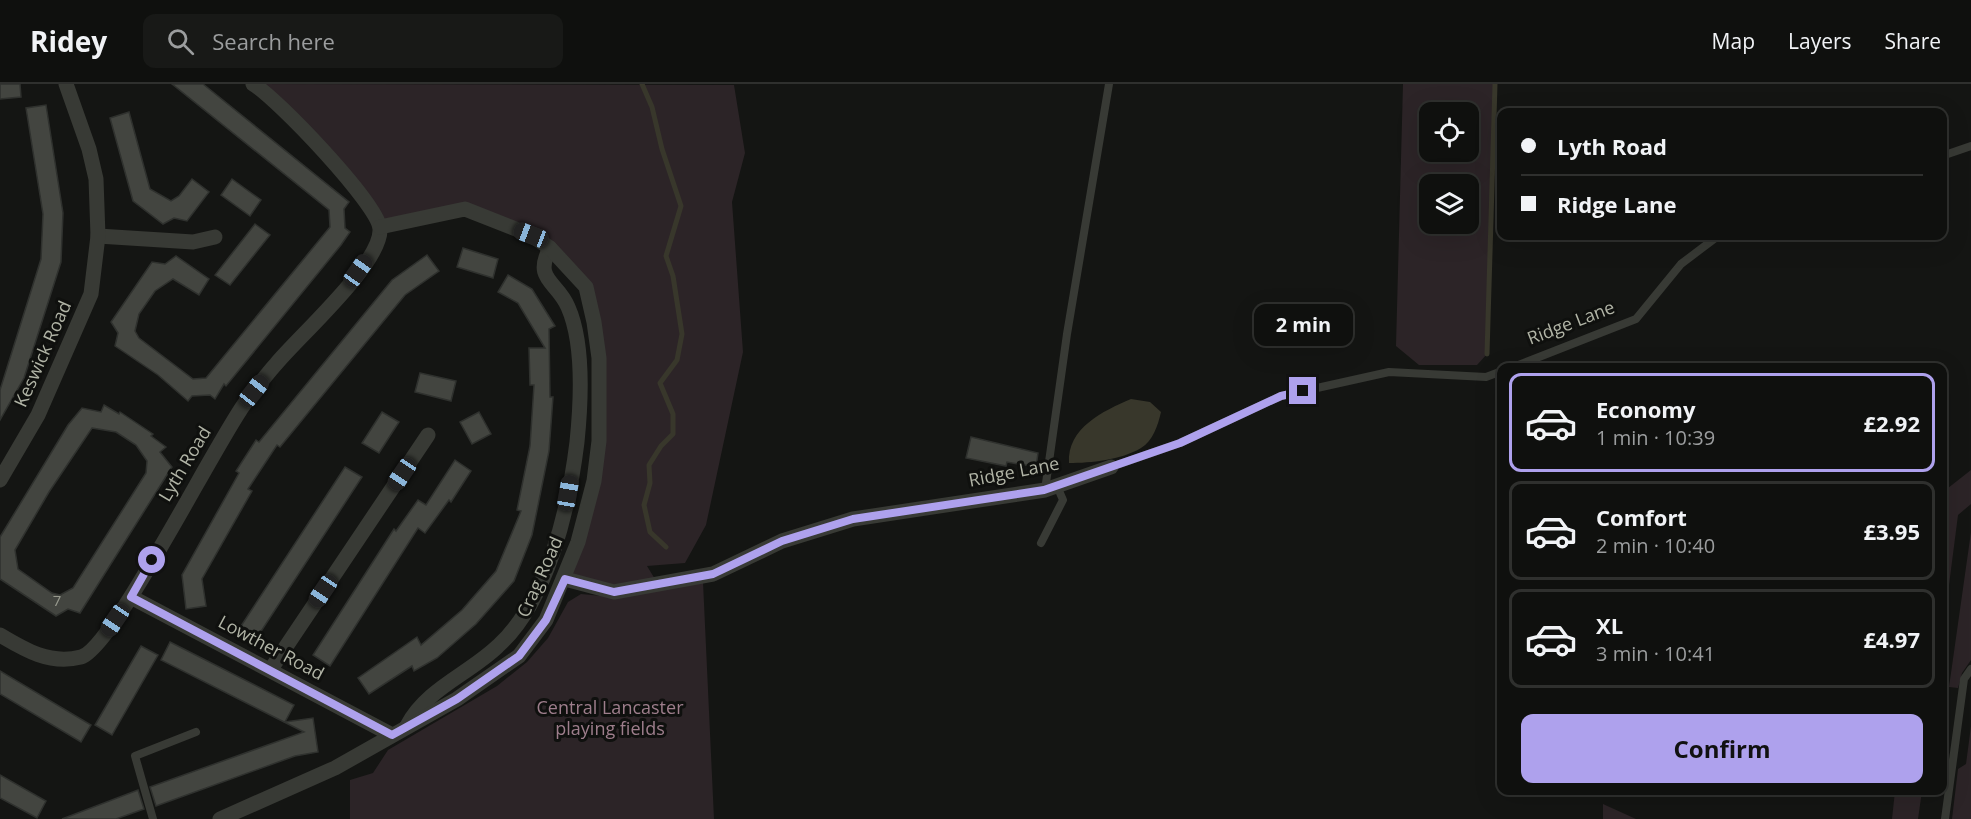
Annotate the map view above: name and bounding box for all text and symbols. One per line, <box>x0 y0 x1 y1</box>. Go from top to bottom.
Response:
search box <box>143 14 563 68</box>
text: Ridey <box>30 22 107 60</box>
icon: search <box>164 25 197 58</box>
text: Search here <box>212 26 335 56</box>
text: Map <box>1712 27 1755 55</box>
text: Layers <box>1788 27 1852 55</box>
text: Share <box>1885 27 1941 55</box>
map controls <box>1419 102 1479 234</box>
button: locate <box>1419 102 1479 162</box>
text: Lyth Road <box>1557 131 1667 161</box>
button: layers <box>1419 174 1479 234</box>
text: Ridge Lane <box>1557 189 1676 219</box>
car <box>511 220 551 250</box>
car <box>340 251 376 291</box>
street label: Ridge Lane <box>1523 294 1618 350</box>
street label: Keswick Road <box>8 297 76 411</box>
callout: 2 min <box>1254 304 1352 346</box>
text: 2 min <box>1276 311 1331 338</box>
car <box>236 371 272 411</box>
route end <box>1289 377 1316 404</box>
text: Economy <box>1596 394 1695 424</box>
icon: car <box>1524 396 1578 450</box>
text: £2.92 <box>1863 408 1920 438</box>
street label: Lyth Road <box>152 422 216 505</box>
text: 1 min · 10:39 <box>1596 424 1715 451</box>
street label: Ridge Lane <box>966 450 1061 492</box>
car <box>384 454 420 494</box>
car <box>556 474 580 512</box>
text: Comfort <box>1596 502 1687 532</box>
icon: car <box>1524 504 1578 558</box>
text: £3.95 <box>1863 516 1920 546</box>
street label: Crag Road <box>511 532 568 621</box>
text: 2 min · 10:40 <box>1596 532 1715 559</box>
route start <box>138 546 165 573</box>
car <box>305 571 341 611</box>
house number: 7 <box>53 590 61 610</box>
car <box>97 600 133 640</box>
street label: Lowther Road <box>214 609 329 685</box>
text: XL <box>1596 610 1623 640</box>
icon: car <box>1524 612 1578 666</box>
text: £4.97 <box>1863 624 1920 654</box>
text: 3 min · 10:41 <box>1596 640 1715 667</box>
park label: Central Lancaster playing fields <box>537 695 684 740</box>
button: Confirm <box>1521 714 1923 783</box>

